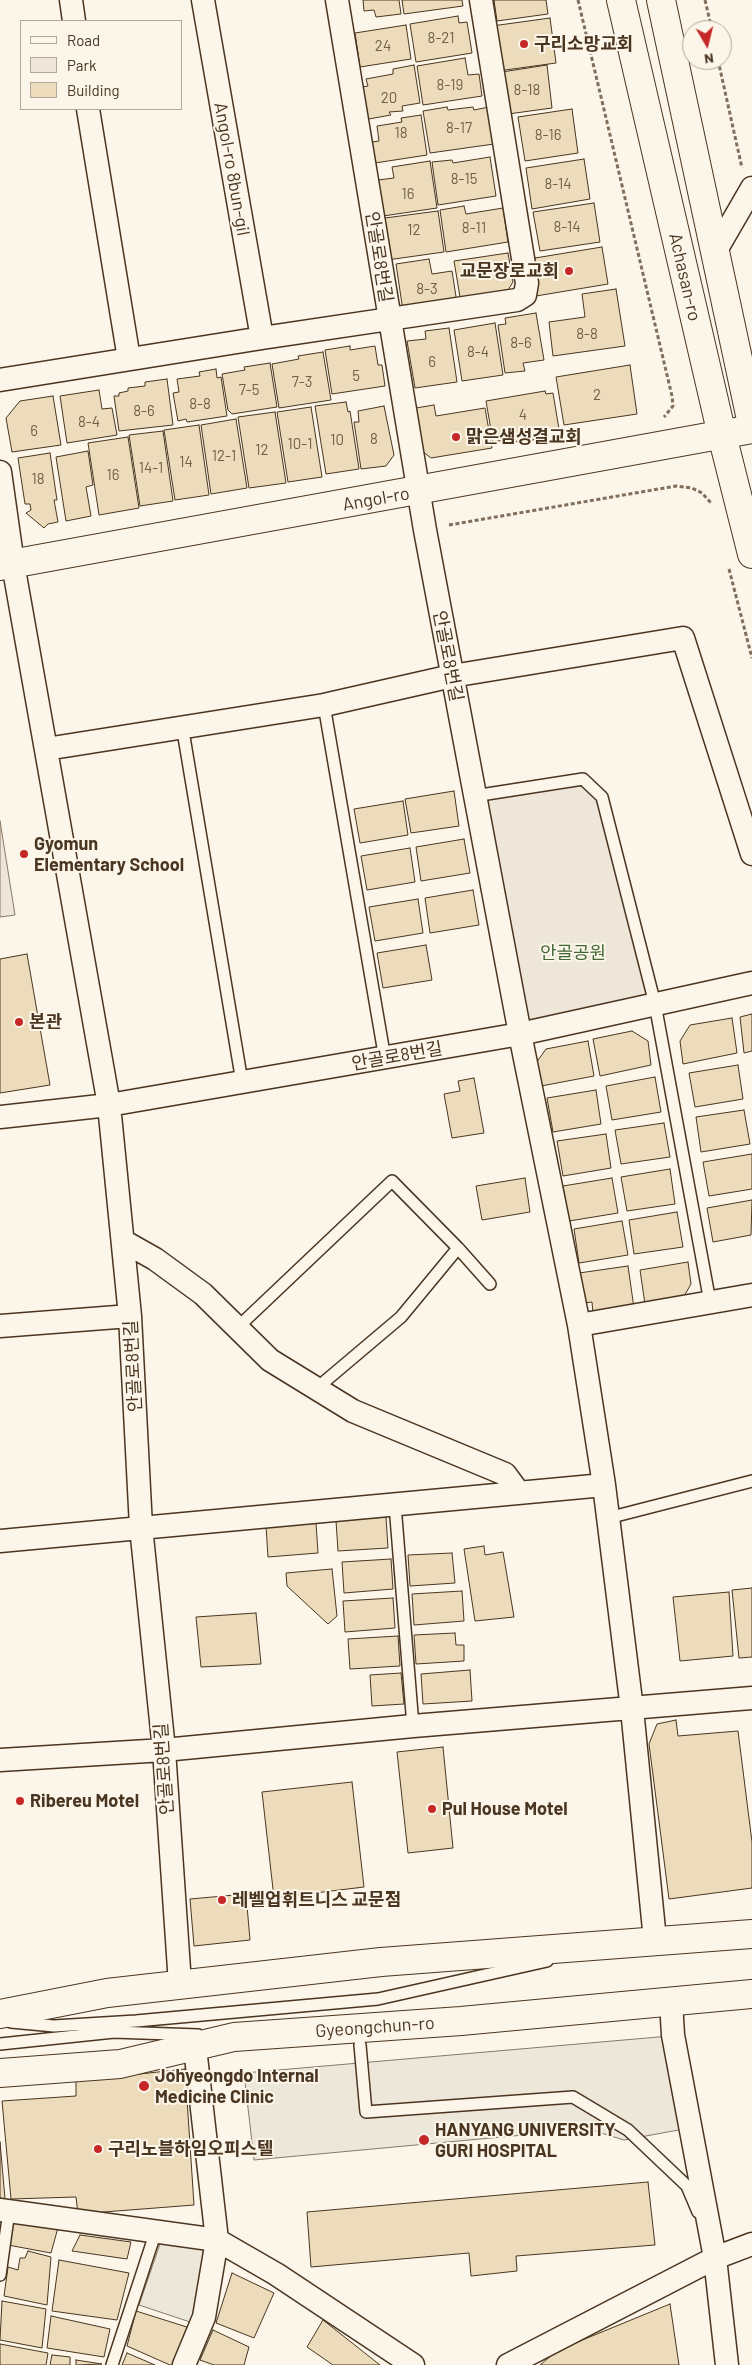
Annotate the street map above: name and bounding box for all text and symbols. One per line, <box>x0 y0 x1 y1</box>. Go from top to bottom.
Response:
legend <box>20 20 182 110</box>
north arrow <box>682 20 732 70</box>
house number: 8-21 <box>428 29 454 47</box>
text: Road <box>67 31 100 49</box>
place label: 구리소망교회 <box>534 33 633 55</box>
house number: 24 <box>375 37 391 55</box>
marker: 구리소망교회 <box>518 38 530 50</box>
text: N <box>703 50 715 68</box>
text: Park <box>67 56 96 74</box>
house number: 8-19 <box>437 76 463 94</box>
text: Building <box>67 81 120 99</box>
house number: 8-18 <box>514 81 540 99</box>
house number: 20 <box>381 89 397 107</box>
street label: Angol-ro 8bun-gil <box>210 101 254 237</box>
house number: 8-17 <box>446 119 472 137</box>
house number: 18 <box>394 124 408 142</box>
house number: 8-16 <box>535 126 561 144</box>
house number: 8-15 <box>451 170 477 188</box>
house number: 8-14 <box>544 175 572 193</box>
house number: 16 <box>402 185 414 203</box>
street label: 안골로8번길 <box>361 210 397 304</box>
house number: 8-14 <box>553 218 581 236</box>
house number: 8-11 <box>462 219 486 237</box>
house number: 12 <box>407 221 421 239</box>
street label: Achasan-ro <box>664 231 706 323</box>
place label: 교문장로교회 <box>460 260 559 282</box>
marker: 교문장로교회 <box>563 265 575 277</box>
house number: 8-3 <box>416 280 438 298</box>
house number: 8-8 <box>576 325 598 343</box>
house number: 8-6 <box>510 334 532 352</box>
house number: 8-4 <box>467 343 489 361</box>
house number: 6 <box>428 353 436 371</box>
house number: 5 <box>352 367 360 385</box>
house number: 7-3 <box>292 373 312 391</box>
house number: 7-5 <box>239 381 259 399</box>
house number: 2 <box>593 386 601 404</box>
house number: 8-8 <box>189 395 211 413</box>
house number: 8-6 <box>133 402 155 420</box>
house number: 4 <box>519 406 527 424</box>
house number: 8-4 <box>78 413 100 431</box>
house number: 6 <box>30 422 38 440</box>
place label: 맑은샘성결교회 <box>466 426 582 448</box>
house number: 8 <box>370 430 378 448</box>
house number: 10 <box>330 431 344 449</box>
marker: 맑은샘성결교회 <box>450 431 462 443</box>
house number: 10-1 <box>288 435 312 453</box>
house number: 12 <box>255 441 269 459</box>
house number: 12-1 <box>212 447 236 465</box>
house number: 14 <box>179 453 193 471</box>
house number: 14-1 <box>139 459 163 477</box>
house number: 16 <box>107 466 119 484</box>
house number: 18 <box>31 470 45 488</box>
street label: Angol-ro <box>341 482 411 516</box>
street label: 안골로8번길 <box>429 609 467 703</box>
place label: Gyomun Elementary School <box>34 833 184 876</box>
marker: Gyomun Elementary School <box>18 848 30 860</box>
park label: 안골공원 <box>540 942 606 964</box>
place label: 본관 <box>29 1011 62 1033</box>
marker: 본관 <box>13 1016 25 1028</box>
street label: 안골로8번길 <box>350 1037 444 1075</box>
street label: 안골로8번길 <box>120 1319 146 1413</box>
street label: 안골로8번길 <box>150 1722 178 1816</box>
place label: Ribereu Motel <box>30 1790 139 1812</box>
marker: Ribereu Motel <box>14 1795 26 1807</box>
place label: Pul House Motel <box>442 1798 568 1820</box>
marker: Pul House Motel <box>426 1803 438 1815</box>
place label: 레벨업휘트니스 교문점 <box>232 1889 401 1911</box>
marker: 레벨업휘트니스 교문점 <box>216 1894 228 1906</box>
street label: Gyeongchun-ro <box>315 2012 435 2042</box>
place label: Johyeongdo Internal Medicine Clinic <box>155 2065 319 2108</box>
marker: Johyeongdo Internal Medicine Clinic <box>137 2079 151 2093</box>
place label: HANYANG UNIVERSITY GURI HOSPITAL <box>435 2119 616 2162</box>
marker: HANYANG UNIVERSITY GURI HOSPITAL <box>417 2133 431 2147</box>
place label: 구리노블하임오피스텔 <box>108 2138 274 2160</box>
marker: 구리노블하임오피스텔 <box>92 2143 104 2155</box>

